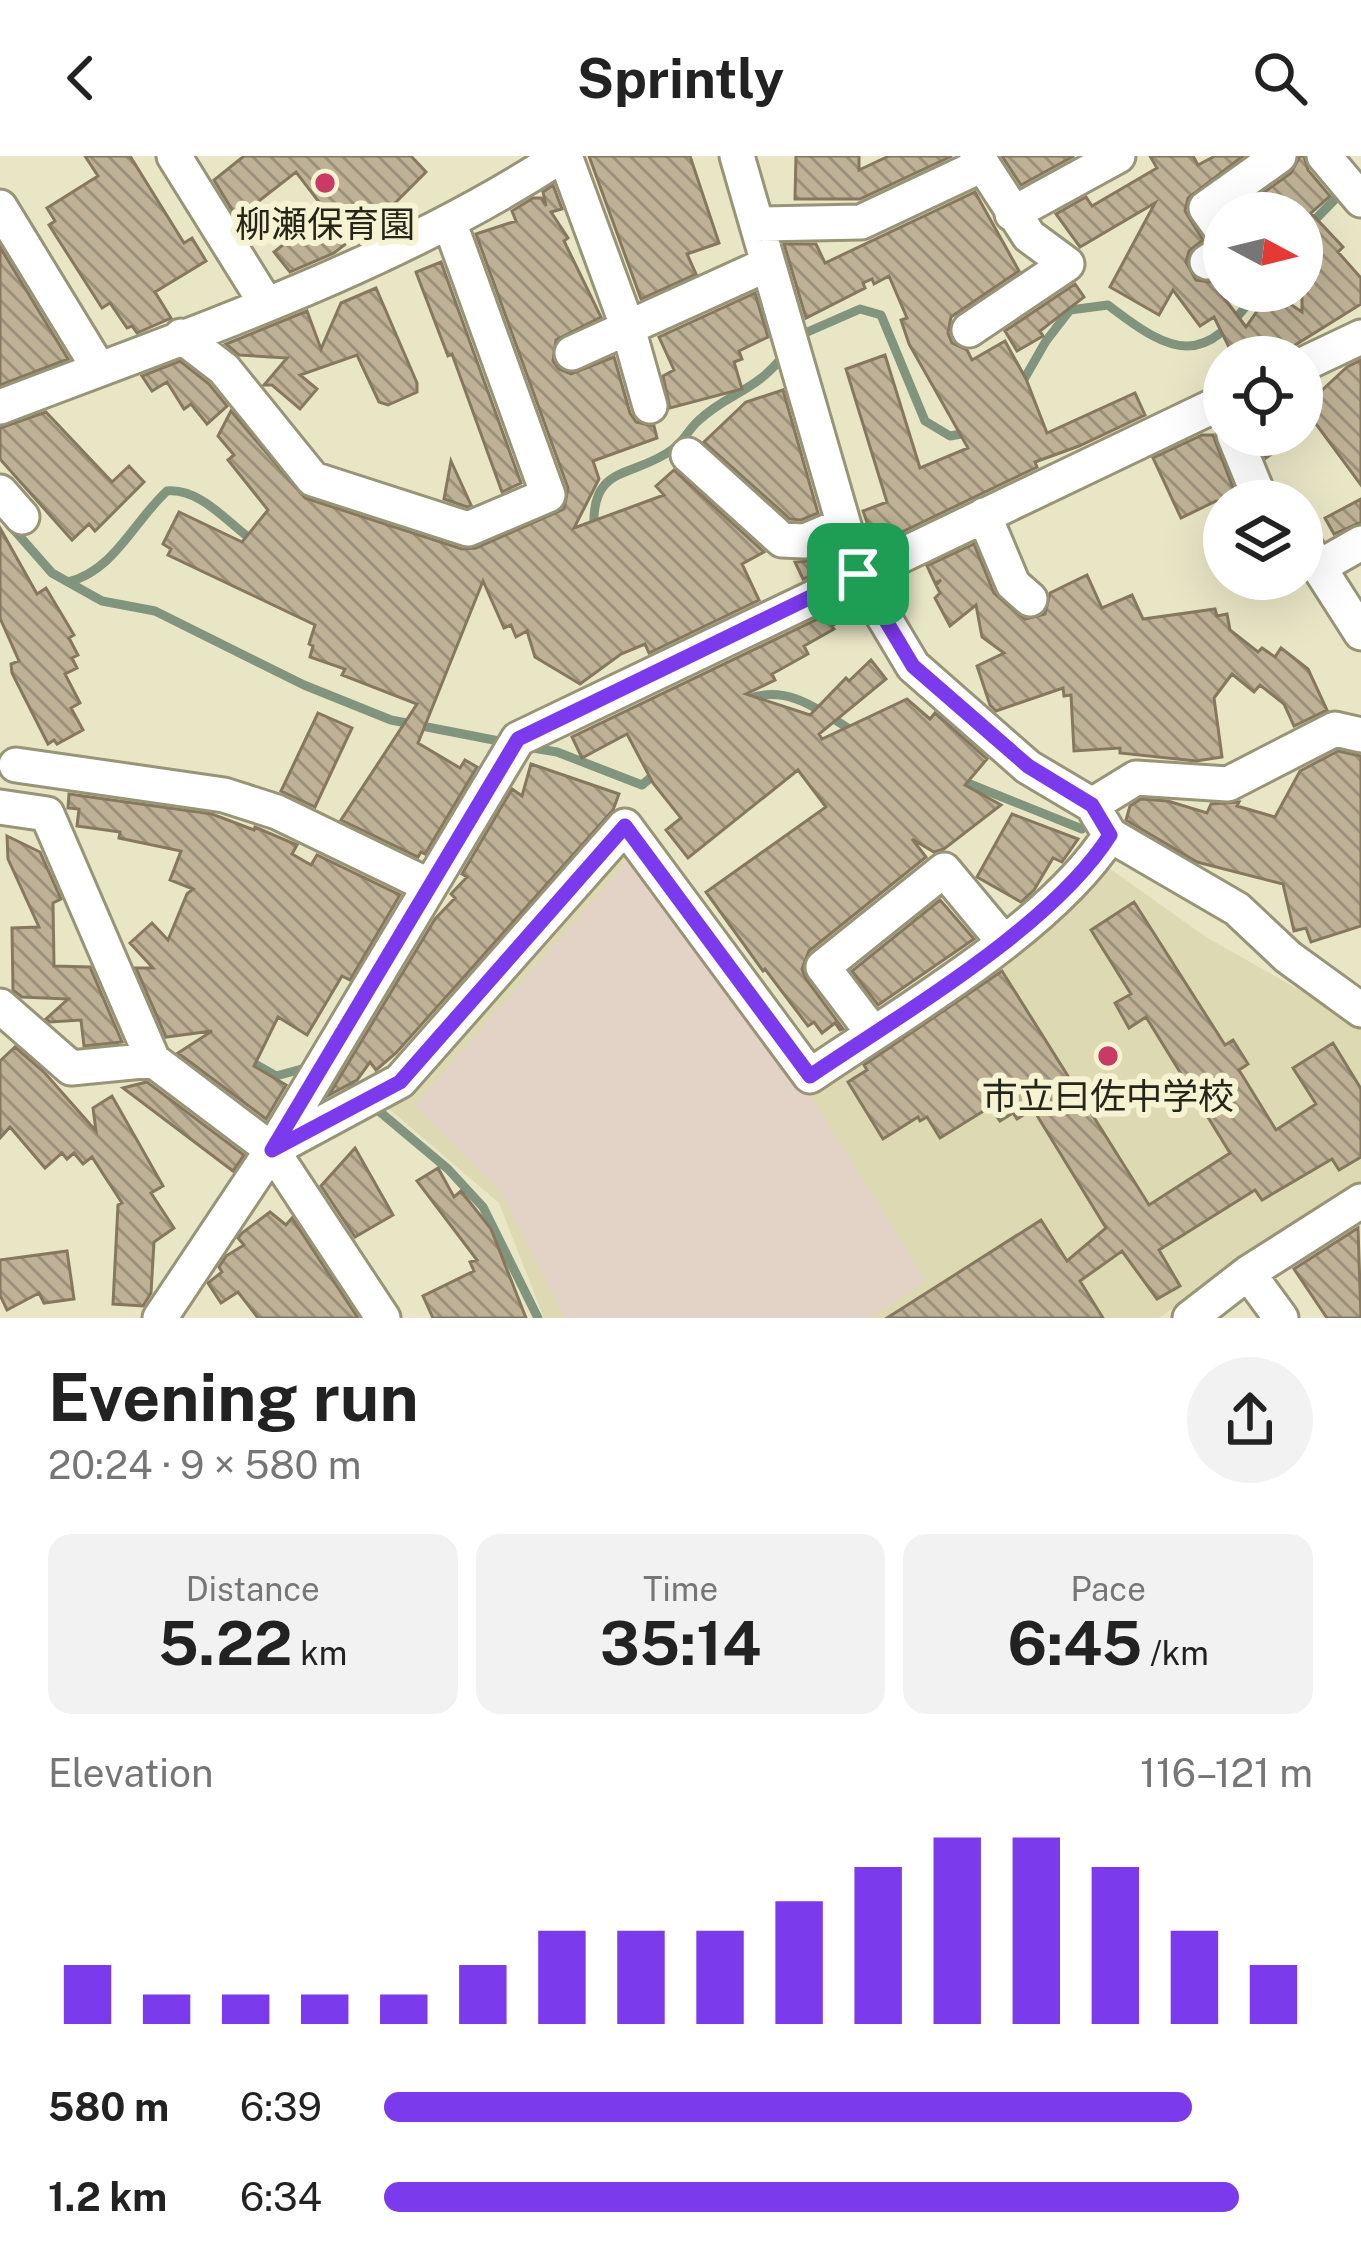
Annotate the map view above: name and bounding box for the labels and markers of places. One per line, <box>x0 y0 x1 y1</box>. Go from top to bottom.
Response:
marker: 柳瀬保育園 <box>312 170 338 196</box>
place label: 柳瀬保育園 <box>235 203 415 245</box>
pin <box>807 523 909 625</box>
marker: 市立曰佐中学校 <box>1095 1043 1121 1069</box>
place label: 市立曰佐中学校 <box>982 1075 1234 1117</box>

